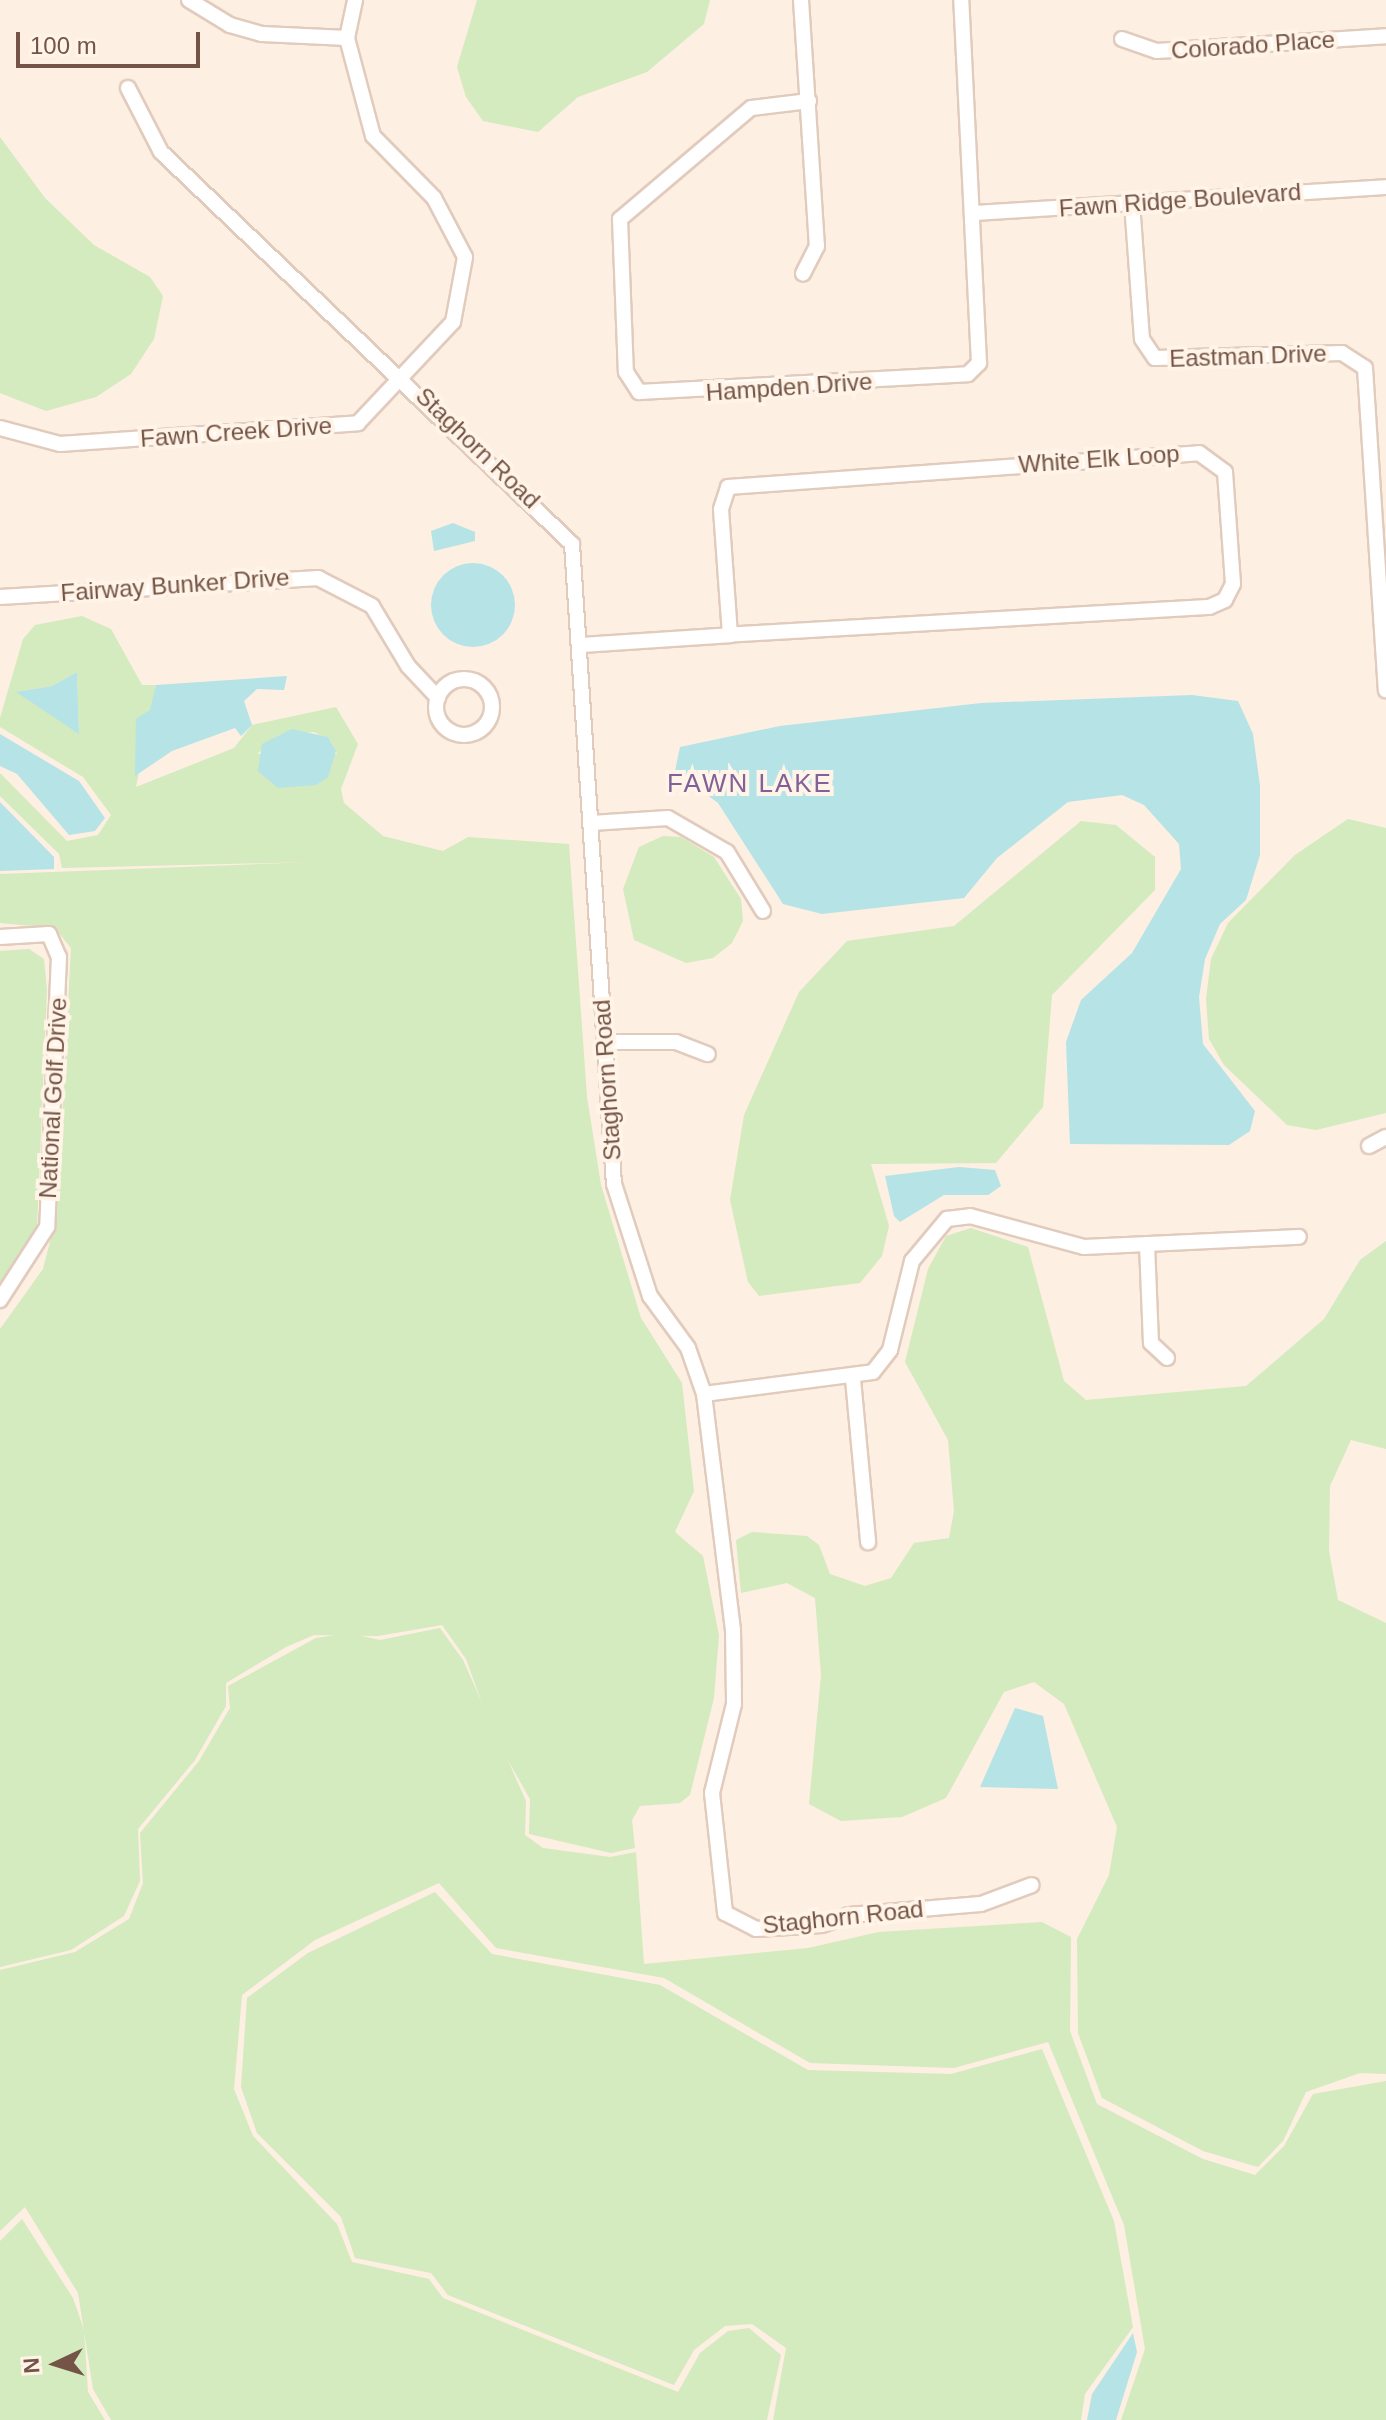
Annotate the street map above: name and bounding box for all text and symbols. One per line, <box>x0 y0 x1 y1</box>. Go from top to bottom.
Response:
scale bar <box>20 16 204 66</box>
street label: Colorado Place <box>1170 25 1336 65</box>
text: 100 m <box>30 32 97 59</box>
street label: Fawn Ridge Boulevard <box>1058 177 1302 223</box>
street label: Eastman Drive <box>1169 339 1327 373</box>
street label: Hampden Drive <box>705 367 873 407</box>
street label: Staghorn Road <box>410 382 546 514</box>
street label: Fawn Creek Drive <box>139 411 333 453</box>
street label: White Elk Loop <box>1017 439 1181 479</box>
street label: Fairway Bunker Drive <box>60 563 290 607</box>
district label: FAWN LAKE <box>667 768 833 800</box>
street label: National Golf Drive <box>33 997 73 1199</box>
street label: Staghorn Road <box>587 998 627 1162</box>
street label: Staghorn Road <box>761 1894 925 1940</box>
north arrow <box>16 2324 96 2404</box>
text: N <box>19 2357 45 2375</box>

